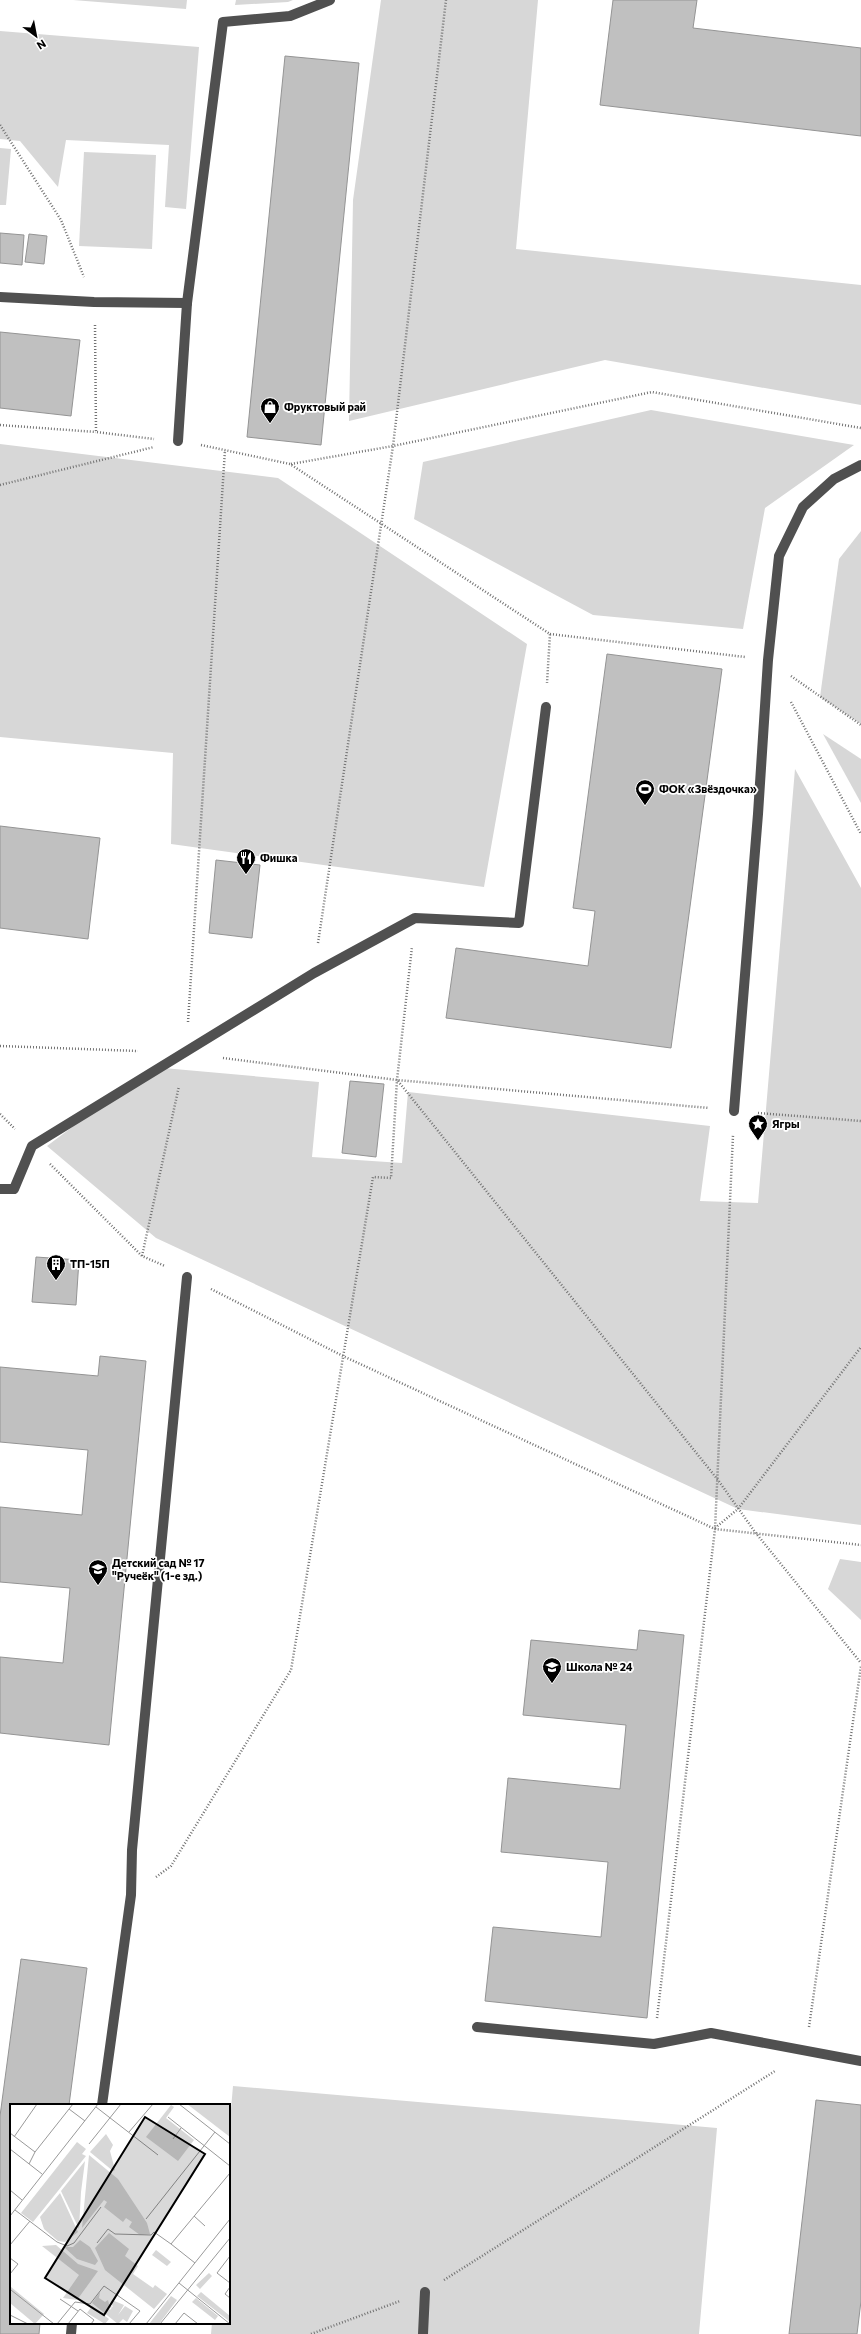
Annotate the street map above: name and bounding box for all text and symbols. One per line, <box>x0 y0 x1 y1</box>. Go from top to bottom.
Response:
north arrow <box>16 16 56 56</box>
text: N <box>35 37 49 53</box>
shop icon: Фруктовый рай <box>259 396 281 424</box>
place label: Фруктовый рай <box>284 400 366 413</box>
sports icon: ФОК «Звёздочка» <box>634 778 656 806</box>
place label: ФОК «Звёздочка» <box>659 782 757 795</box>
restaurant icon: Фишка <box>235 847 257 875</box>
place label: Фишка <box>260 851 298 864</box>
place icon: Ягры <box>747 1113 769 1141</box>
place label: Ягры <box>772 1117 800 1130</box>
building icon: ТП-15П <box>45 1253 67 1281</box>
place label: ТП-15П <box>70 1257 110 1270</box>
place label: Детский сад № 17 "Ручеёк" (1-е зд.) <box>112 1556 205 1582</box>
school or university icon: Детский сад № 17 "Ручеёк" (1-е зд.) <box>87 1558 109 1586</box>
school or university icon: Школа № 24 <box>541 1656 563 1684</box>
place label: Школа № 24 <box>566 1660 633 1673</box>
inset map <box>10 2104 230 2324</box>

